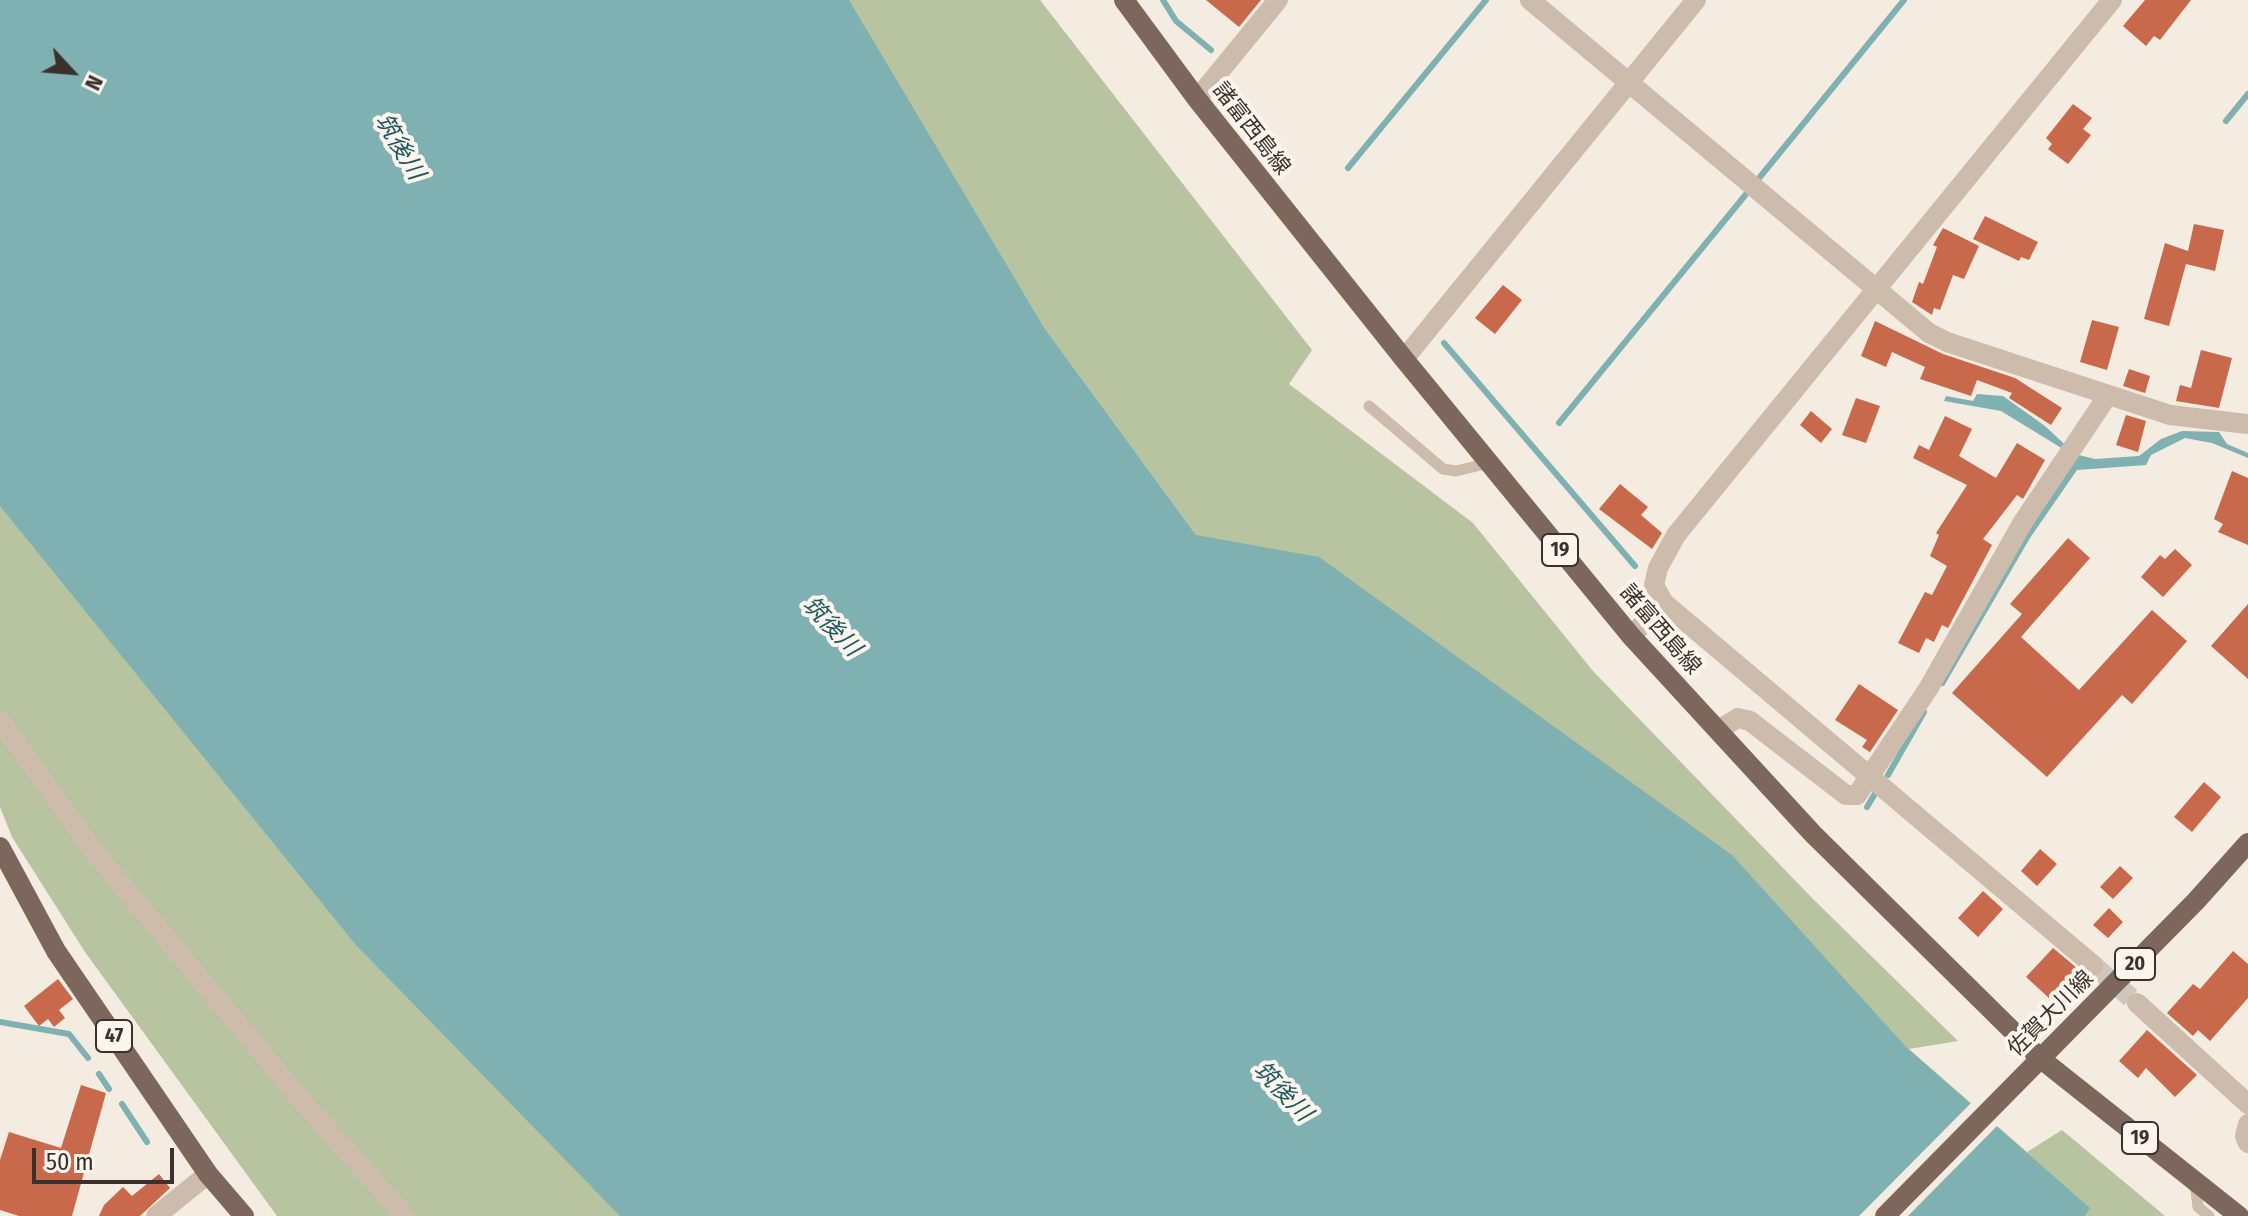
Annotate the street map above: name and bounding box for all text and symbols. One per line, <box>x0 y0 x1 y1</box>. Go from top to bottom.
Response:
north arrow <box>32 32 112 112</box>
text: N <box>79 71 109 95</box>
street label: 諸富西島線 <box>1207 78 1295 180</box>
water label: 筑後川 <box>368 109 430 185</box>
road number: 19 <box>1542 534 1578 566</box>
street label: 諸富西島線 <box>1614 580 1706 680</box>
water label: 筑後川 <box>796 591 866 663</box>
road number: 20 <box>2115 948 2155 980</box>
street label: 佐賀大川線 <box>2003 966 2099 1062</box>
road number: 47 <box>96 1020 132 1052</box>
water label: 筑後川 <box>1247 1056 1317 1128</box>
road number: 19 <box>2122 1122 2158 1154</box>
scale bar <box>36 1132 178 1182</box>
text: 50 m <box>46 1148 94 1176</box>

